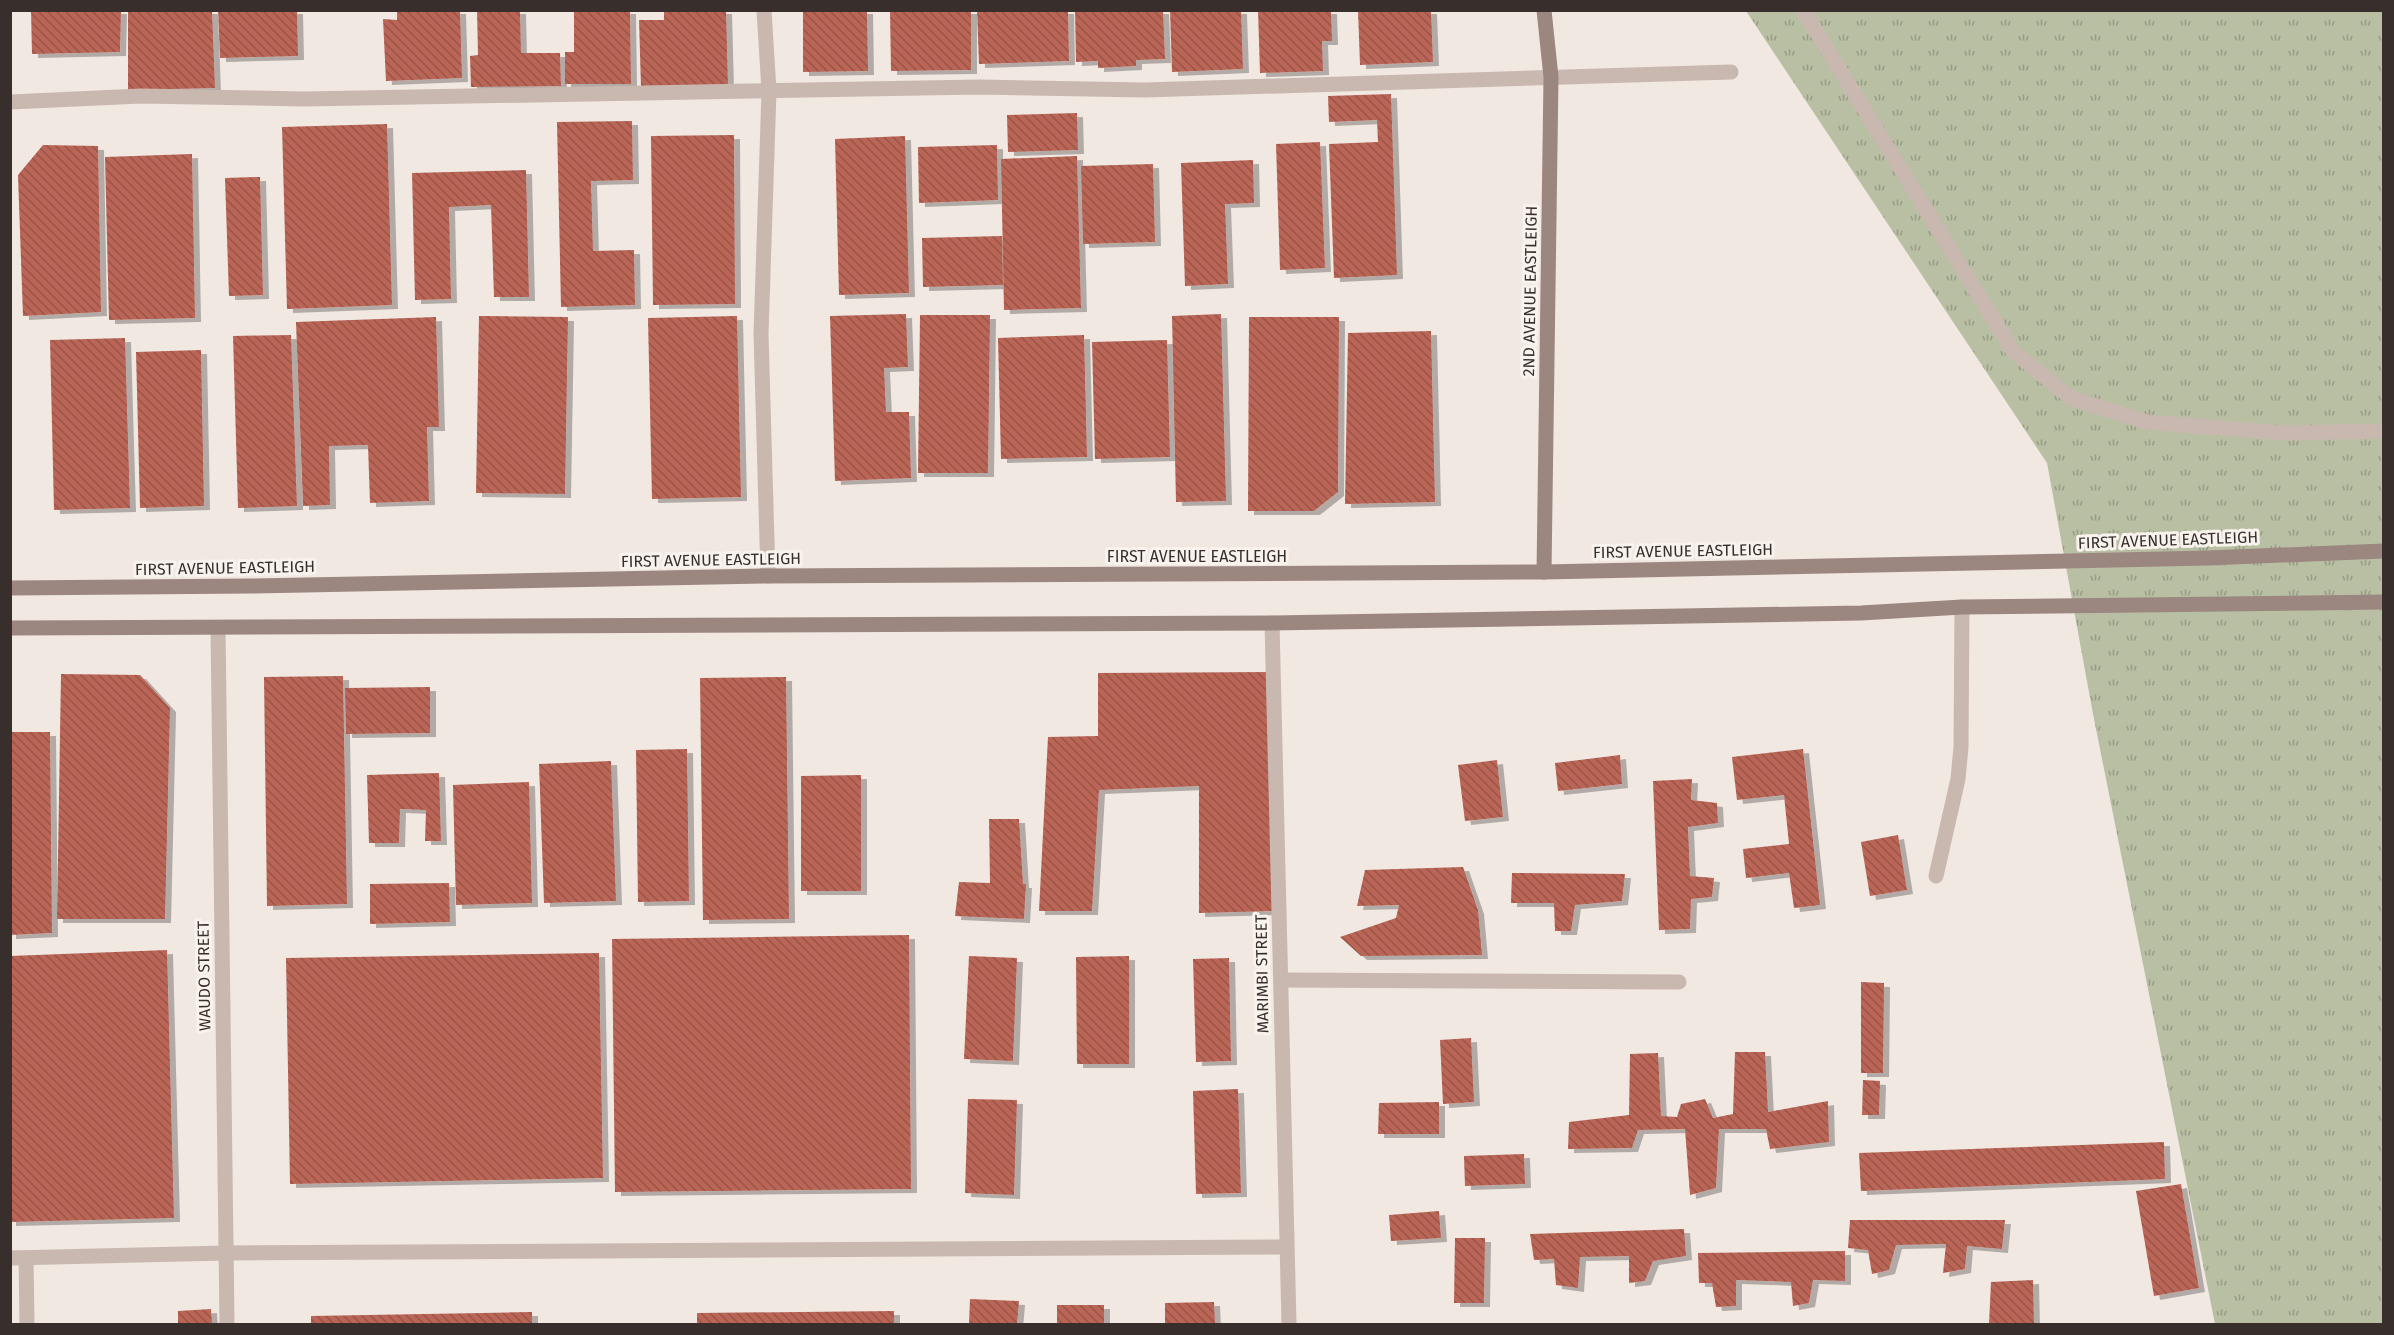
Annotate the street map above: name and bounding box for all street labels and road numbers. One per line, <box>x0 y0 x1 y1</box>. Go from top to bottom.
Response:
street label: 2ND AVENUE EASTLEIGH <box>1519 205 1541 377</box>
street label: FIRST AVENUE EASTLEIGH <box>2078 527 2258 553</box>
street label: FIRST AVENUE EASTLEIGH <box>1593 540 1773 562</box>
street label: FIRST AVENUE EASTLEIGH <box>1107 547 1287 566</box>
street label: FIRST AVENUE EASTLEIGH <box>621 549 801 571</box>
street label: FIRST AVENUE EASTLEIGH <box>135 557 315 579</box>
street label: MARIMBI STREET <box>1251 914 1273 1034</box>
street label: WAUDO STREET <box>194 920 214 1031</box>

